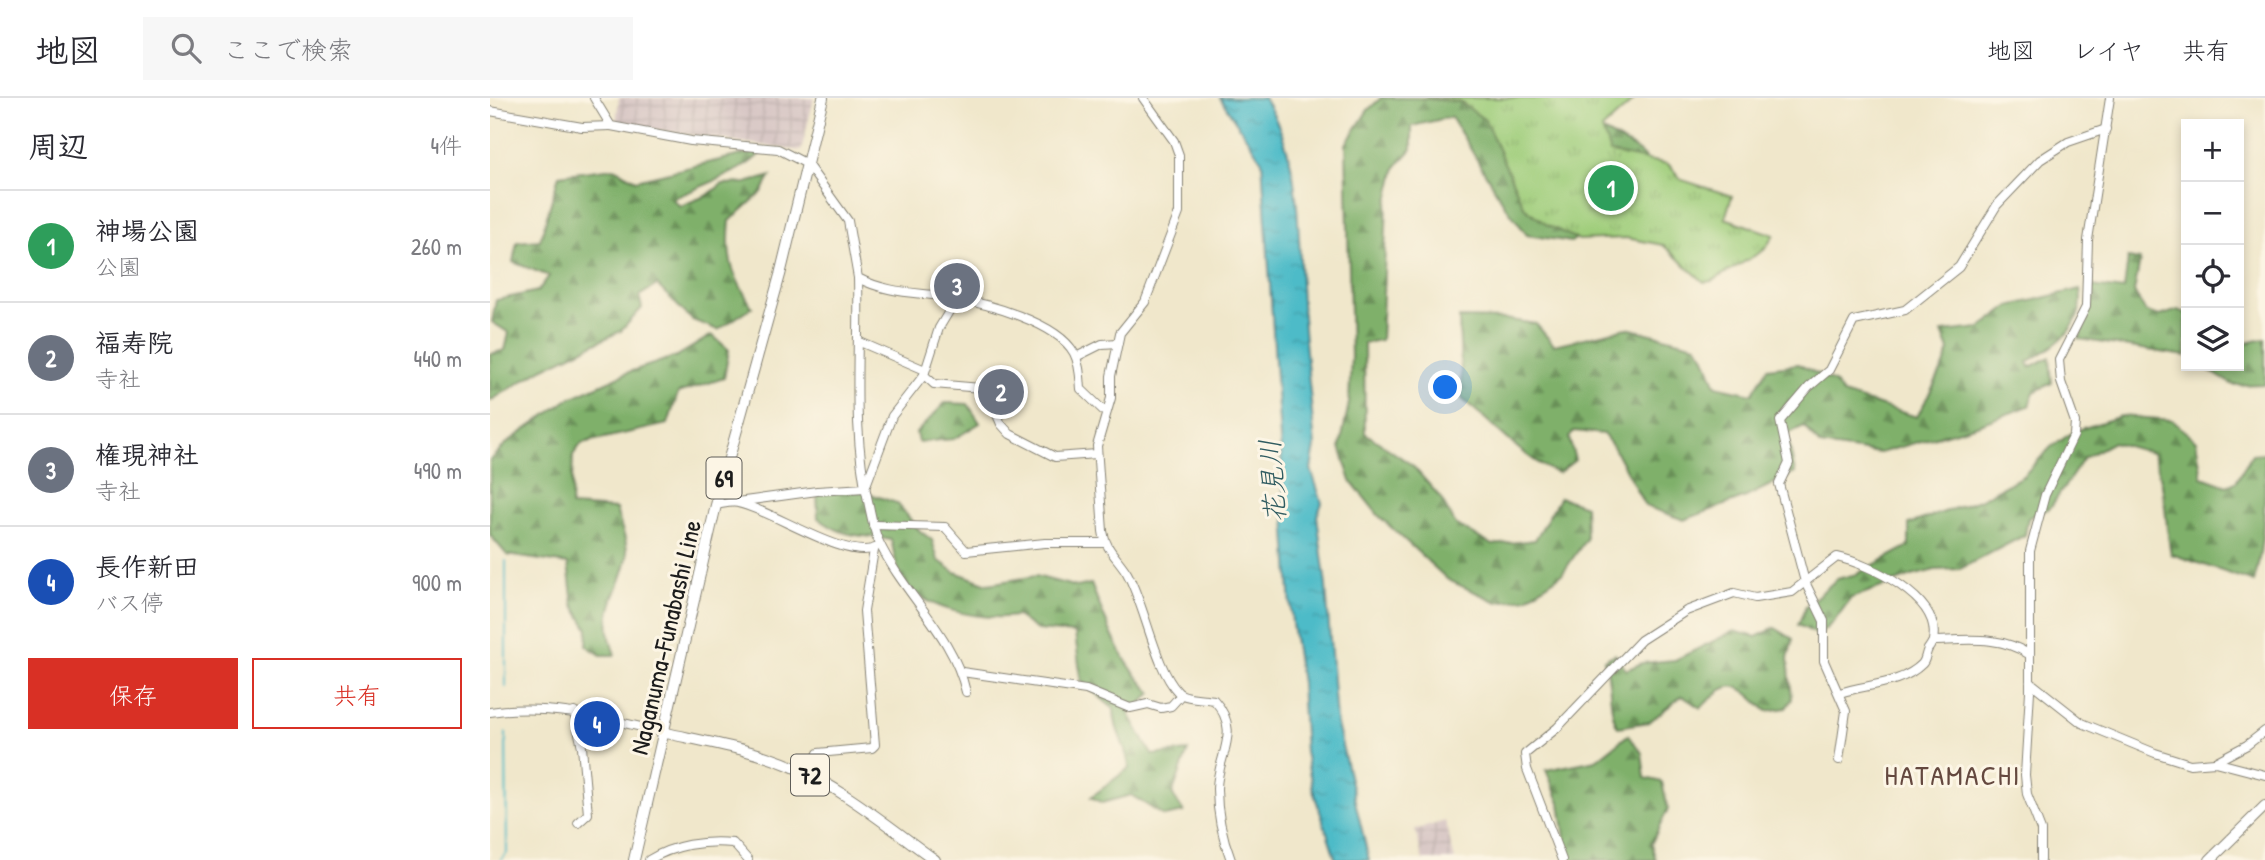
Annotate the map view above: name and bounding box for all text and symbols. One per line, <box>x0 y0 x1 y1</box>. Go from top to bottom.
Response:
search box <box>143 17 633 80</box>
text: 地図 <box>35 28 101 72</box>
icon: search <box>167 29 205 67</box>
text: ここで検索 <box>223 32 353 67</box>
text: 地図 <box>1987 34 2035 66</box>
text: レイヤ <box>2073 34 2144 66</box>
text: 共有 <box>2182 34 2230 66</box>
map controls <box>2181 119 2244 371</box>
button: + <box>2181 119 2244 182</box>
text: 周辺 <box>28 126 88 166</box>
text: 4件 <box>430 130 462 161</box>
pin: 1 <box>1588 162 1634 214</box>
button: − <box>2181 182 2244 245</box>
text: 神場公園 <box>95 213 199 248</box>
text: 1 <box>47 231 55 262</box>
text: 260 m <box>411 231 462 262</box>
button: locate <box>2181 245 2244 308</box>
text: 公園 <box>95 251 141 282</box>
pin: 3 <box>934 260 980 312</box>
button: layers <box>2181 308 2244 371</box>
text: 福寿院 <box>95 325 173 360</box>
text: 2 <box>46 343 56 374</box>
text: 440 m <box>414 343 462 374</box>
text: 寺社 <box>95 363 141 394</box>
pin: 2 <box>978 366 1024 418</box>
your location <box>1428 370 1462 404</box>
text: 権現神社 <box>95 437 199 472</box>
water label: 花見川 <box>1250 438 1294 524</box>
text: 3 <box>46 455 56 486</box>
text: 490 m <box>414 455 462 486</box>
road number: 69 <box>706 458 742 498</box>
text: 寺社 <box>95 475 141 506</box>
street label: Naganuma-Funabashi Line <box>621 516 709 758</box>
text: 長作新田 <box>95 549 199 584</box>
text: 4 <box>47 567 55 598</box>
text: 900 m <box>412 567 462 598</box>
text: バス停 <box>95 587 164 618</box>
button: 保存 <box>28 658 238 729</box>
button: 共有 <box>252 658 462 729</box>
pin: 4 <box>574 698 620 750</box>
road number: 72 <box>791 754 829 796</box>
district label: HATAMACHI <box>1885 756 2021 794</box>

